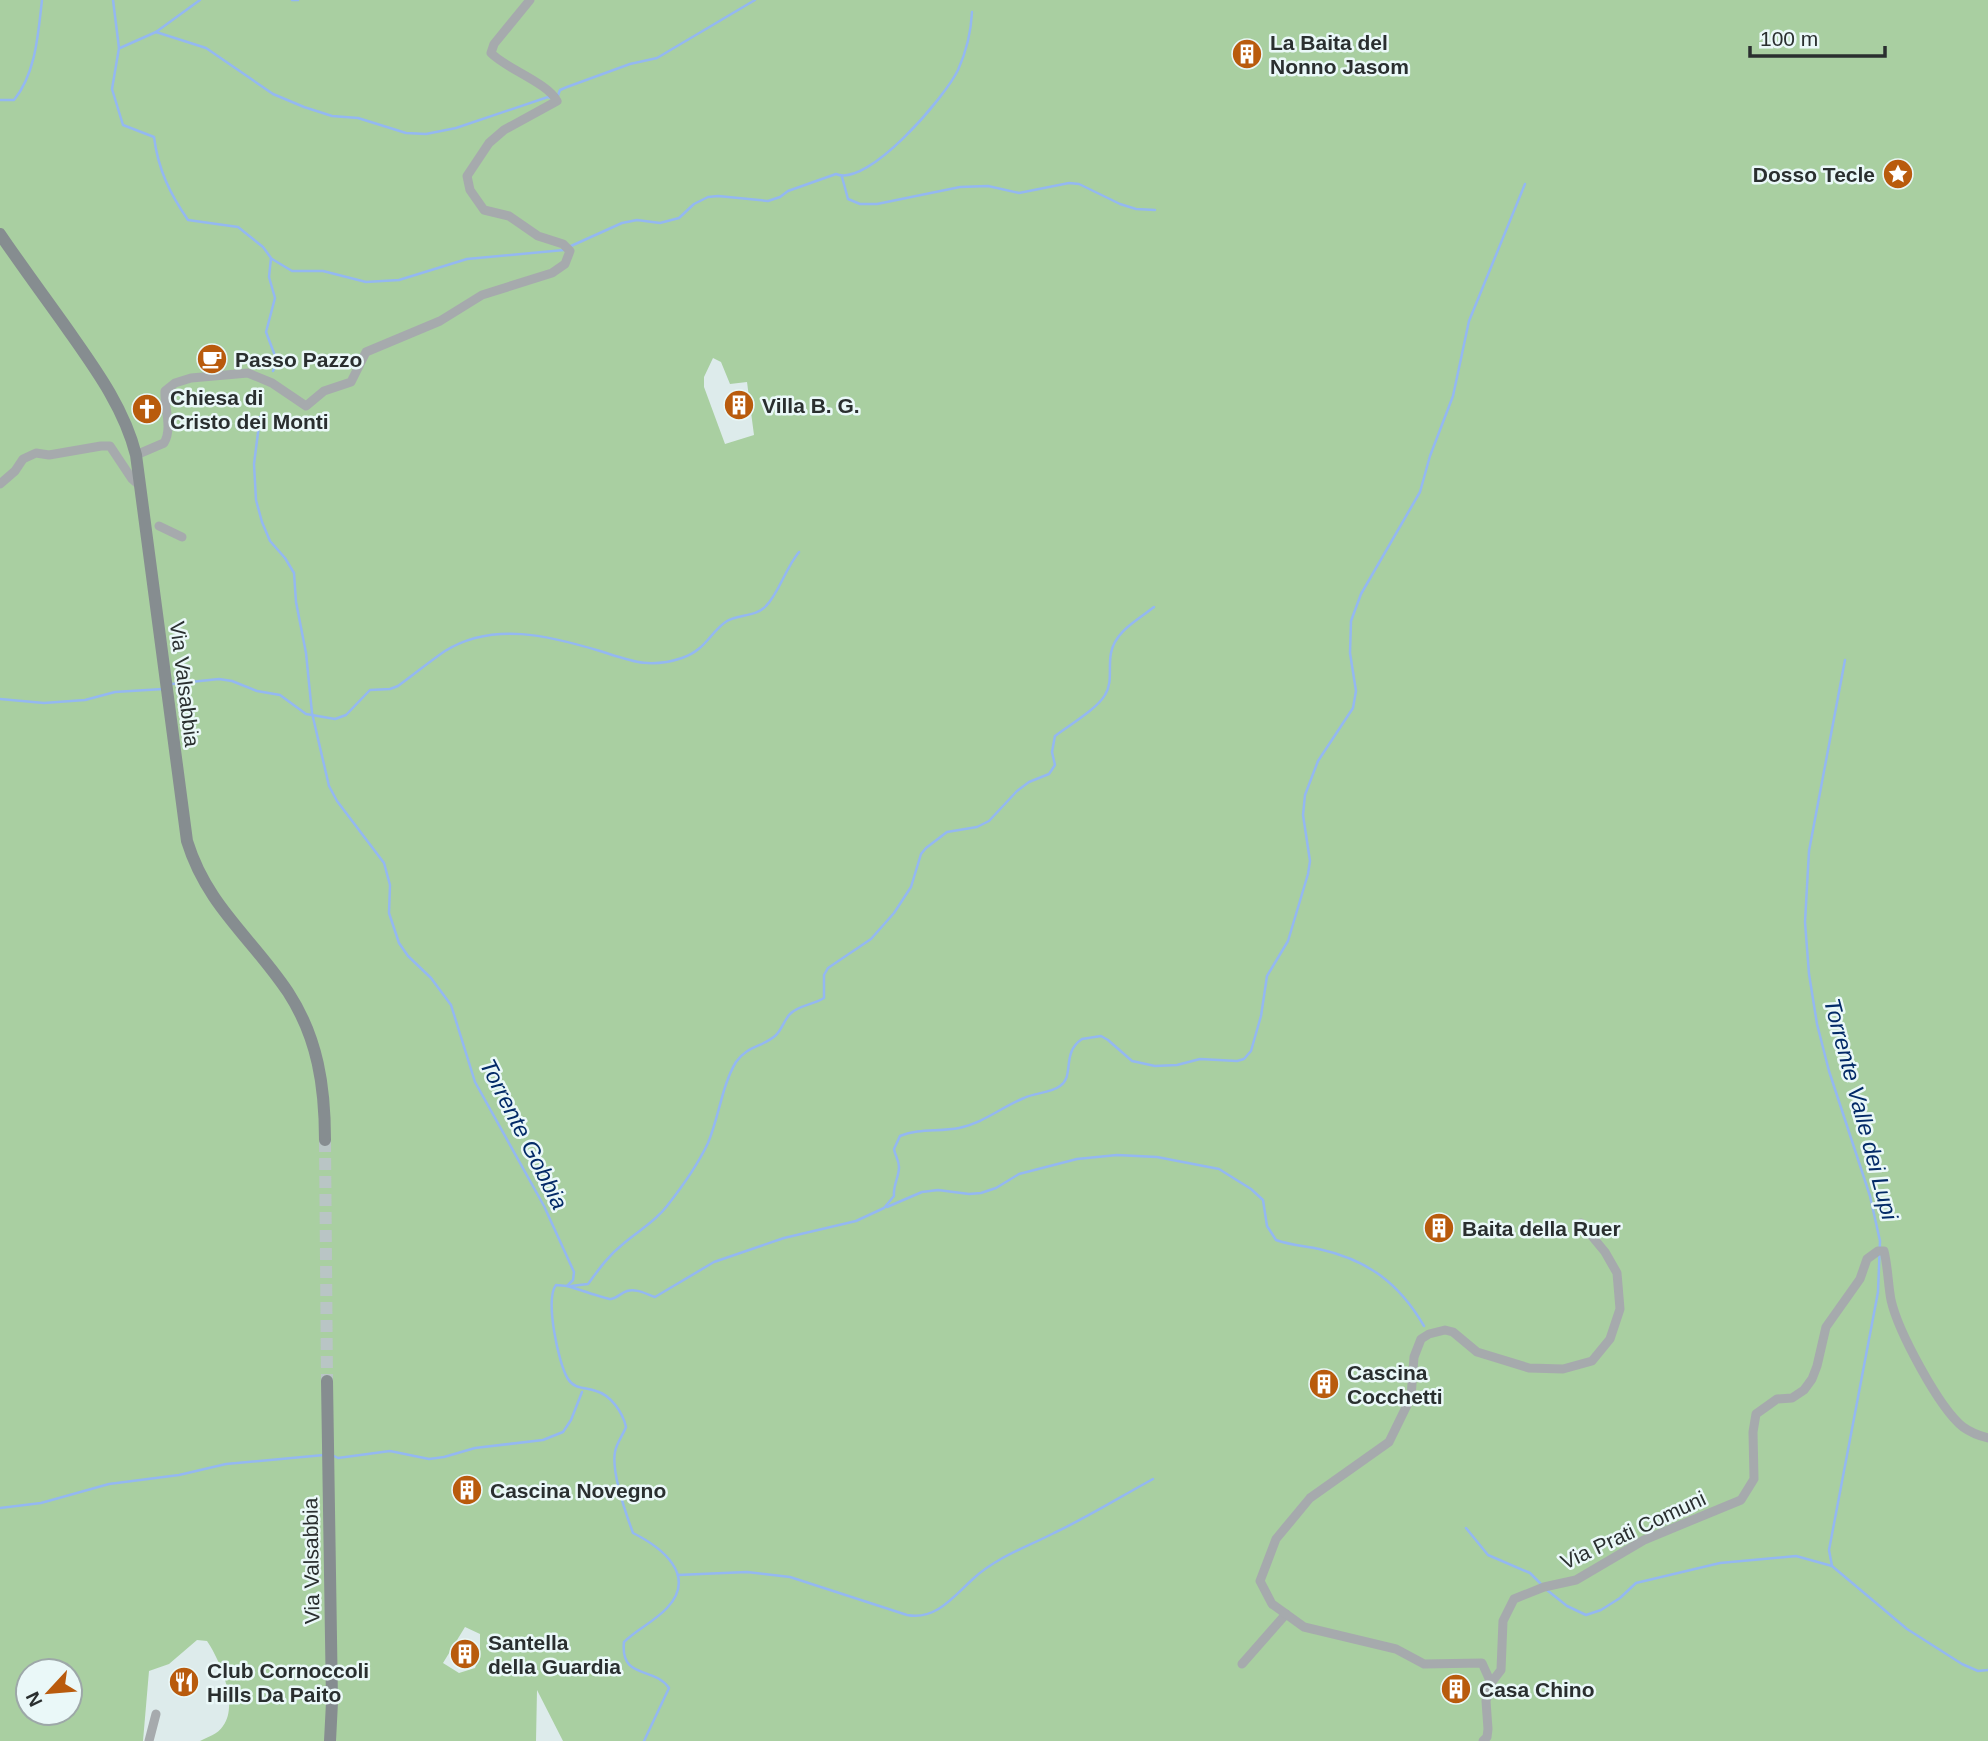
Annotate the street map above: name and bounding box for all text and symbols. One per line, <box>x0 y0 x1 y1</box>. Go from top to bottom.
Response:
scale bar <box>1750 14 1885 58</box>
text: 100 m <box>1760 27 1818 50</box>
place label: La Baita del Nonno Jasom <box>1270 31 1409 78</box>
building icon: La Baita del Nonno Jasom <box>1230 37 1264 71</box>
place icon: Dosso Tecle <box>1881 157 1915 191</box>
place label: Dosso Tecle <box>1753 163 1875 186</box>
cafe icon: Passo Pazzo <box>195 342 229 376</box>
place label: Passo Pazzo <box>235 348 362 371</box>
place label: Chiesa di Cristo dei Monti <box>170 386 329 433</box>
building icon: Villa B. G. <box>722 388 756 422</box>
church icon: Chiesa di Cristo dei Monti <box>130 392 164 426</box>
place label: Villa B. G. <box>762 394 860 417</box>
street label: Via Valsabbia <box>166 620 204 748</box>
water label: Torrente Valle dei Lupi <box>1819 995 1903 1224</box>
water label: Torrente Gobbia <box>475 1054 573 1214</box>
building icon: Baita della Ruer <box>1422 1211 1456 1245</box>
place label: Baita della Ruer <box>1462 1217 1621 1240</box>
place label: Cascina Cocchetti <box>1347 1361 1443 1408</box>
building icon: Cascina Cocchetti <box>1307 1367 1341 1401</box>
building icon: Cascina Novegno <box>450 1473 484 1507</box>
place label: Cascina Novegno <box>490 1479 666 1502</box>
street label: Via Prati Comuni <box>1557 1486 1709 1574</box>
street label: Via Valsabbia <box>298 1497 324 1624</box>
place label: Santella della Guardia <box>488 1631 621 1678</box>
building icon: Santella della Guardia <box>448 1637 482 1671</box>
north arrow <box>14 1657 84 1727</box>
place label: Club Cornoccoli Hills Da Paito <box>207 1659 369 1706</box>
restaurant icon: Club Cornoccoli Hills Da Paito <box>167 1665 201 1699</box>
building icon: Casa Chino <box>1439 1672 1473 1706</box>
place label: Casa Chino <box>1479 1678 1595 1701</box>
text: N <box>22 1688 47 1710</box>

